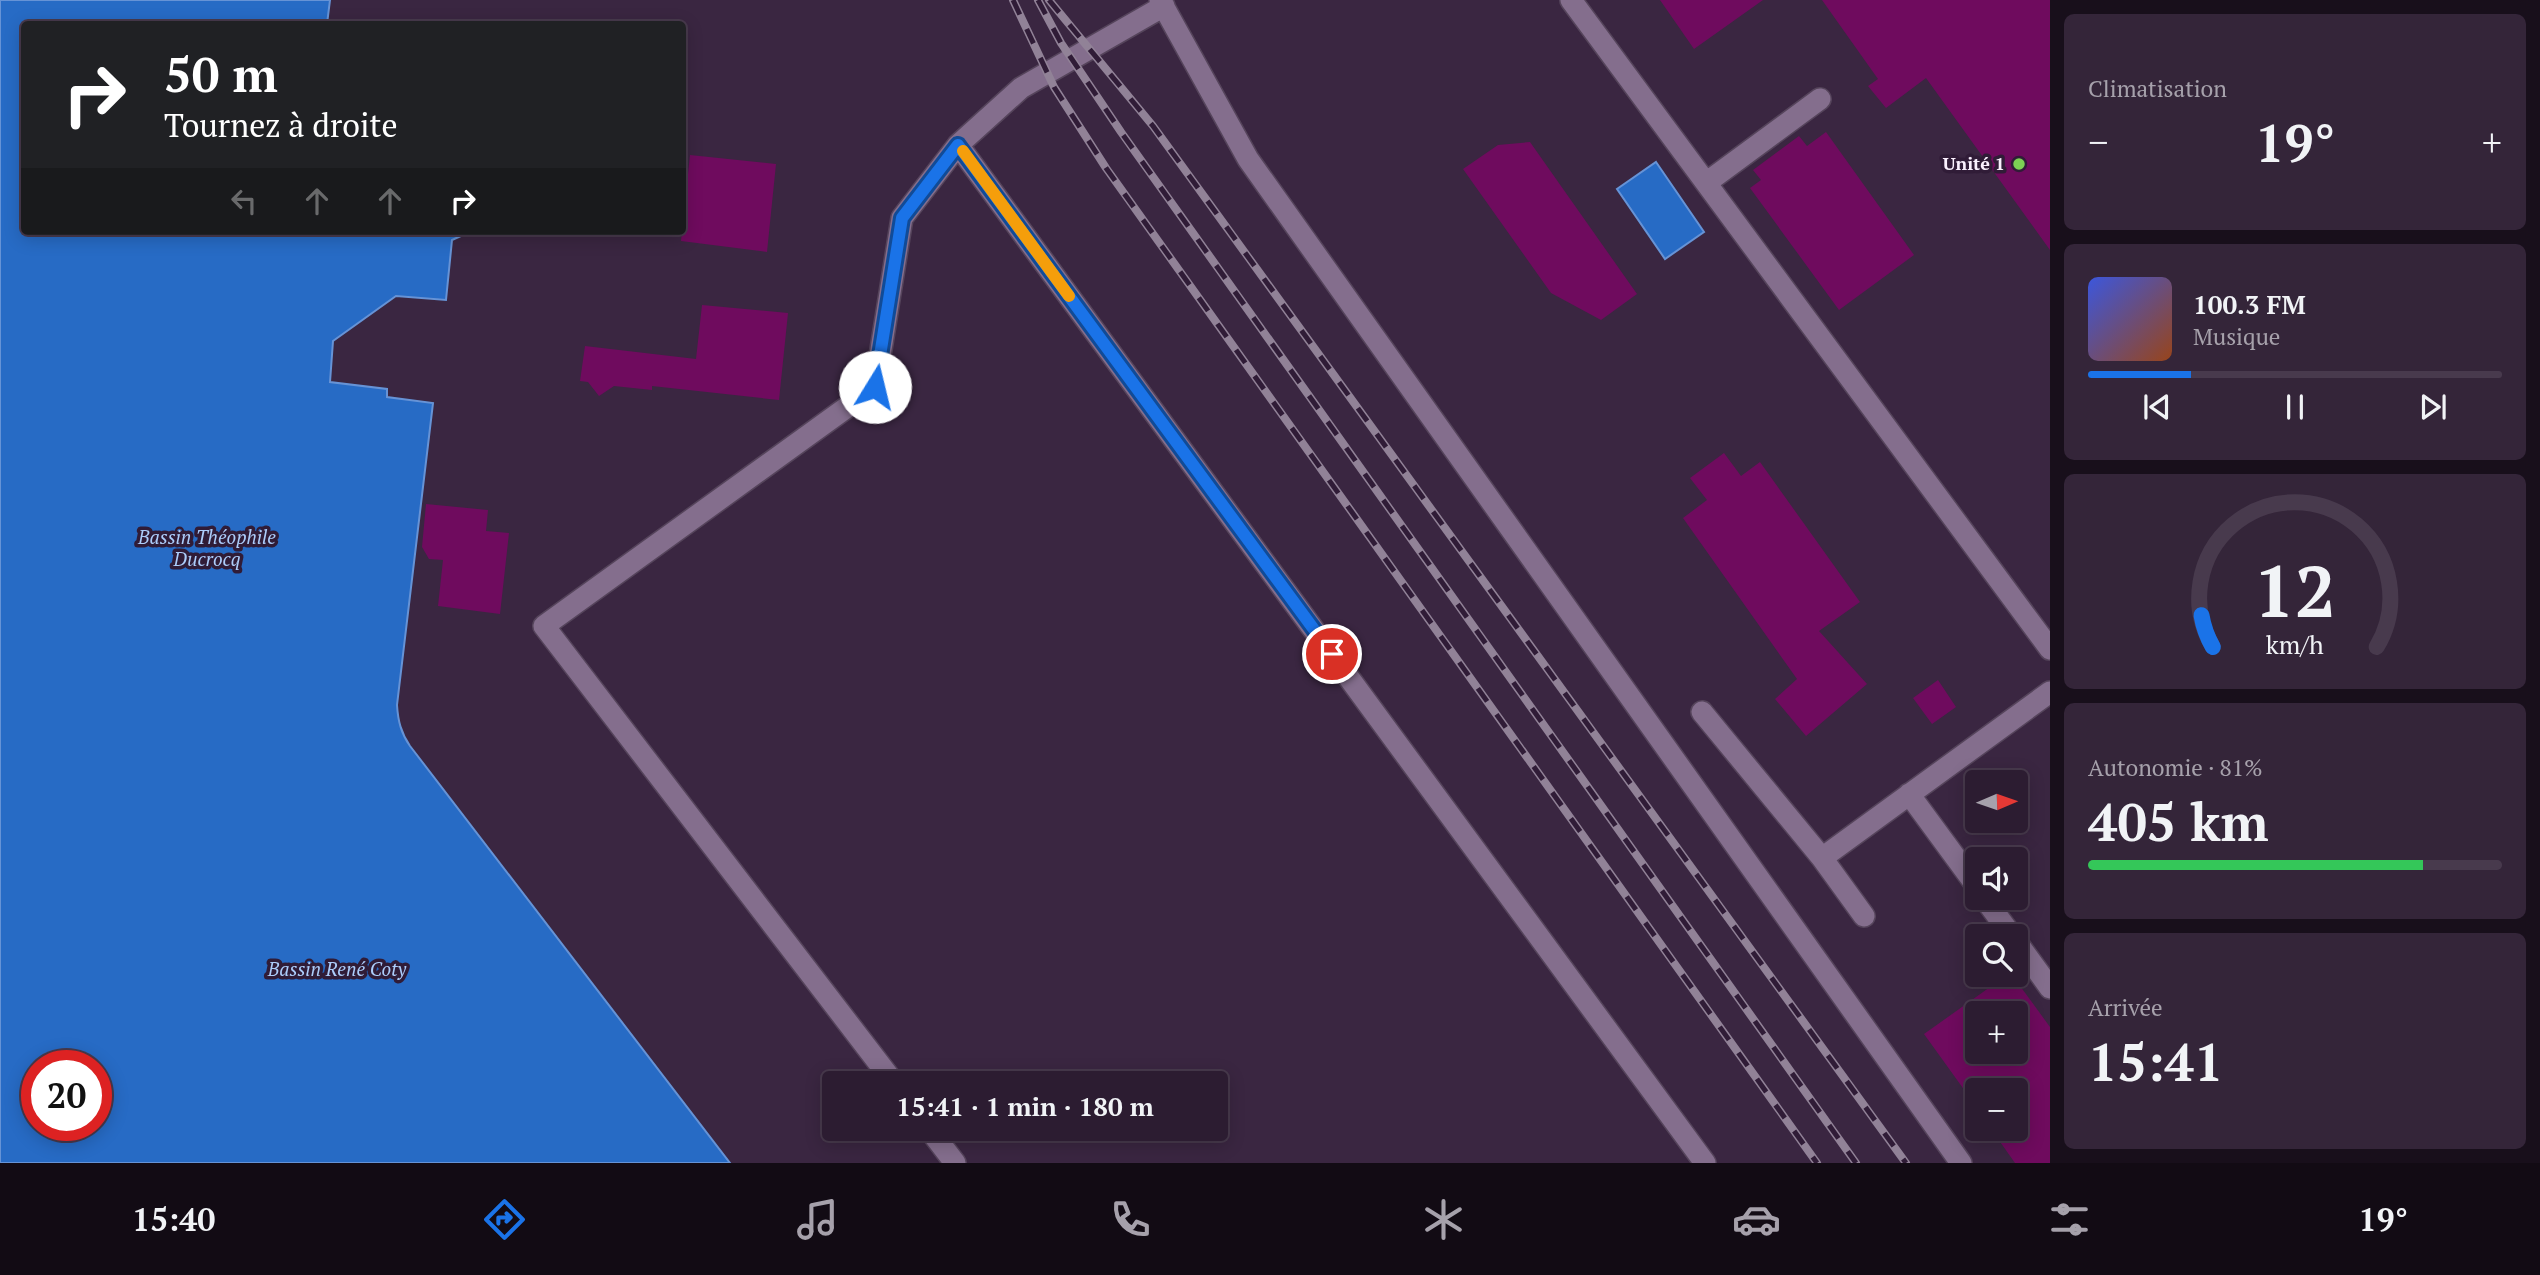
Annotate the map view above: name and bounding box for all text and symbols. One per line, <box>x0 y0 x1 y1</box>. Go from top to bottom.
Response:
text: 50 m <box>164 41 278 106</box>
icon: right <box>49 49 140 140</box>
text: Climatisation <box>2088 73 2227 104</box>
text: Tournez à droite <box>164 104 398 146</box>
text: 19° <box>2255 108 2335 177</box>
text: − <box>2088 117 2108 167</box>
text: + <box>2482 117 2502 167</box>
place label: Unité 1 <box>1943 151 2005 175</box>
marker: Unité 1 <box>2011 156 2027 172</box>
icon: left <box>225 182 263 220</box>
icon: ahead <box>298 182 336 220</box>
icon: ahead <box>371 182 409 220</box>
icon: right <box>444 182 482 220</box>
text: 100.3 FM <box>2193 287 2306 321</box>
text: Musique <box>2193 321 2280 352</box>
position arrow <box>838 350 912 424</box>
icon: previous <box>2138 388 2176 426</box>
icon: pause <box>2276 388 2314 426</box>
icon: next <box>2414 388 2452 426</box>
water label: Bassin Théophile Ducrocq <box>137 524 276 571</box>
text: 12 <box>2254 542 2336 639</box>
pin <box>1302 624 1362 684</box>
text: km/h <box>2266 628 2324 661</box>
icon: arrive <box>1313 635 1351 673</box>
text: Autonomie · 81% <box>2088 752 2263 783</box>
north arrow <box>1965 770 2028 833</box>
map controls <box>1965 770 2028 1141</box>
text: 405 km <box>2088 787 2269 856</box>
button: sound <box>1965 847 2028 910</box>
button: search <box>1965 924 2028 987</box>
water label: Bassin René Coty <box>267 956 408 981</box>
text: Arrivée <box>2088 992 2163 1023</box>
button: + <box>1965 1001 2028 1064</box>
text: 15:41 <box>2088 1027 2223 1096</box>
speed limit sign: 20 <box>21 1050 112 1141</box>
button: − <box>1965 1078 2028 1141</box>
text: 15:41 · 1 min · 180 m <box>896 1089 1154 1123</box>
icon: directions <box>480 1195 529 1244</box>
icon: music <box>793 1195 842 1244</box>
icon: phone <box>1106 1195 1155 1244</box>
icon: climate <box>1419 1195 1468 1244</box>
icon: car <box>1732 1195 1781 1244</box>
icon: filters <box>2045 1195 2094 1244</box>
text: 15:40 <box>132 1198 215 1240</box>
text: 19° <box>2358 1198 2408 1240</box>

